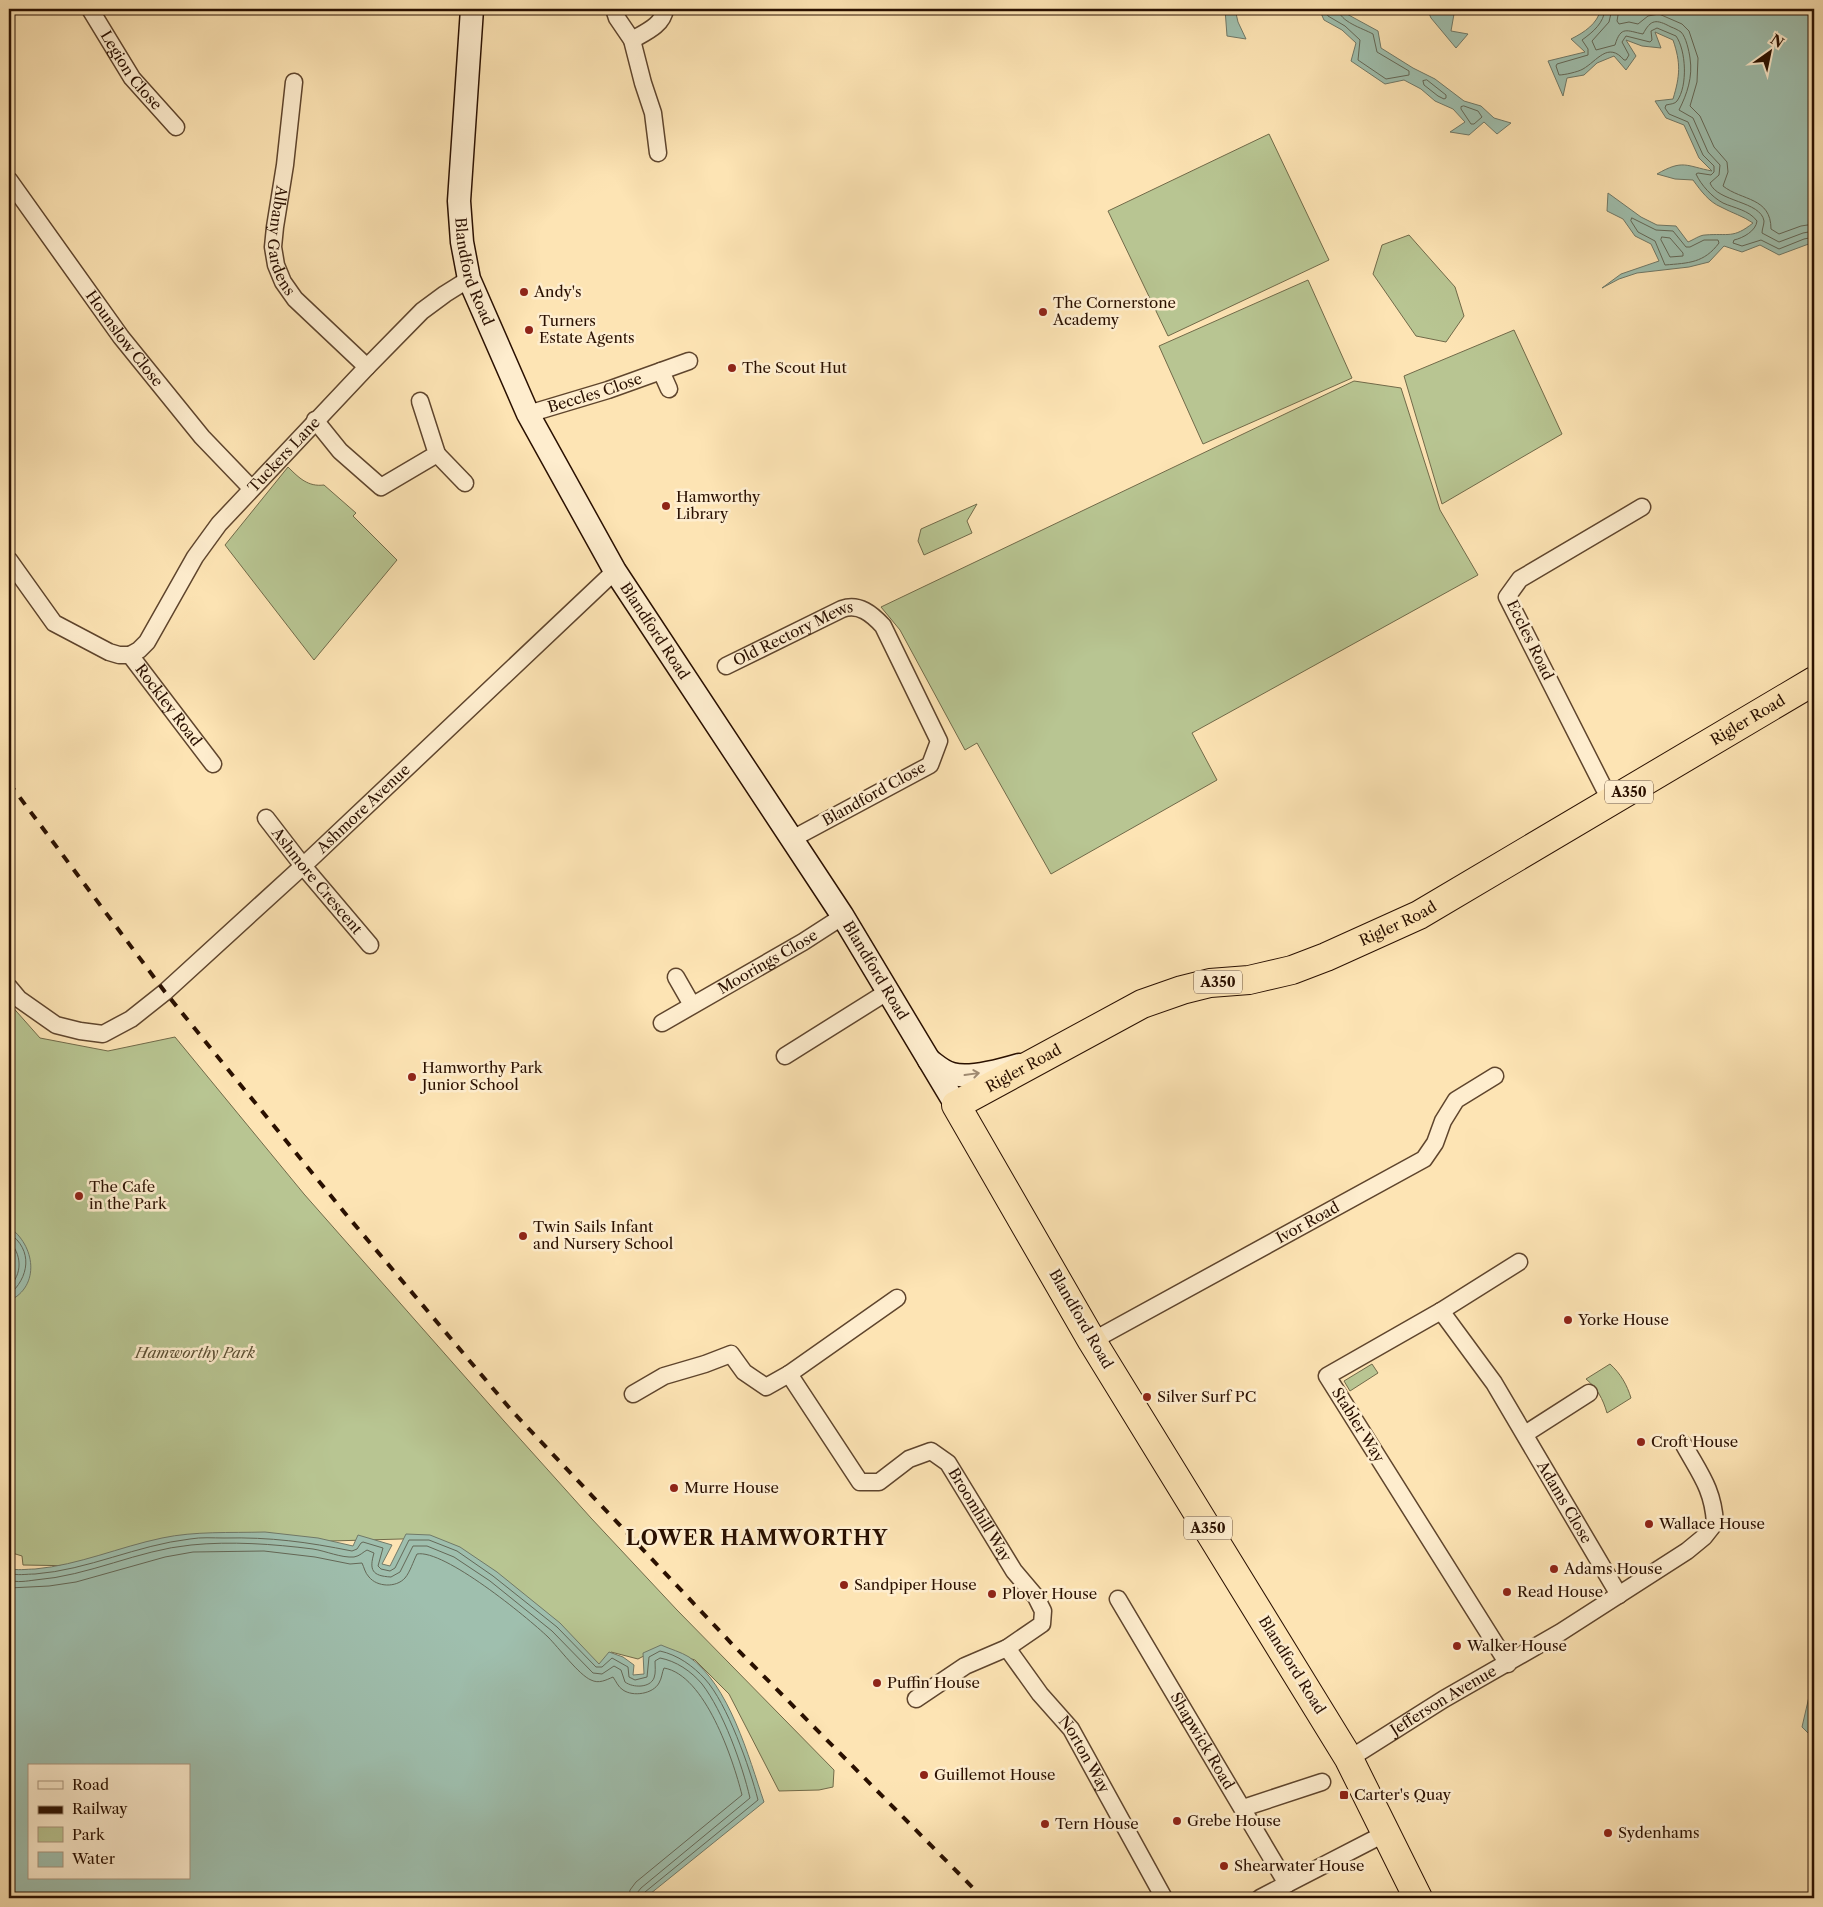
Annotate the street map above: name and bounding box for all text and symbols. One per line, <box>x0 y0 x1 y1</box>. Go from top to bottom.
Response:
street label: Legion Close <box>96 27 166 114</box>
north arrow <box>1746 28 1796 78</box>
text: N <box>1767 30 1787 52</box>
street label: Albany Gardens <box>264 183 300 299</box>
street label: Blandford Road <box>451 217 498 328</box>
place label: Andy's <box>533 282 582 301</box>
street label: Hounslow Close <box>82 286 167 390</box>
marker: Andy's <box>518 286 530 298</box>
place label: The Cornerstone Academy <box>1052 293 1176 329</box>
marker: The Cornerstone Academy <box>1037 306 1049 318</box>
place label: Turners Estate Agents <box>539 311 635 347</box>
marker: Turners Estate Agents <box>523 324 535 336</box>
place label: The Scout Hut <box>742 358 847 377</box>
marker: The Scout Hut <box>726 362 738 374</box>
street label: Beccles Close <box>545 369 645 417</box>
street label: Tuckers Lane <box>244 413 324 496</box>
place label: Hamworthy Library <box>676 487 761 523</box>
marker: Hamworthy Library <box>660 500 672 512</box>
street label: Blandford Road <box>616 579 694 683</box>
street label: Old Rectory Mews <box>730 597 854 670</box>
street label: Eccles Road <box>1503 597 1558 683</box>
street label: Rockley Road <box>131 660 206 750</box>
street label: Rigler Road <box>1707 690 1788 749</box>
street label: Blandford Close <box>819 757 929 830</box>
street label: Ashmore Avenue <box>312 760 414 858</box>
road number: A350 <box>1605 780 1653 804</box>
street label: Ashmore Crescent <box>267 823 367 938</box>
street label: Rigler Road <box>1356 897 1440 950</box>
street label: Blandford Road <box>839 917 913 1023</box>
street label: Moorings Close <box>714 925 821 998</box>
road number: A350 <box>1194 970 1242 994</box>
street label: Rigler Road <box>982 1040 1064 1096</box>
place label: Hamworthy Park Junior School <box>420 1058 544 1094</box>
one-way arrow <box>964 1069 980 1079</box>
marker: Hamworthy Park Junior School <box>406 1071 418 1083</box>
place label: The Cafe in the Park <box>89 1177 168 1213</box>
marker: The Cafe in the Park <box>73 1190 85 1202</box>
street label: Ivor Road <box>1272 1197 1342 1247</box>
place label: Twin Sails Infant and Nursery School <box>533 1217 674 1253</box>
marker: Twin Sails Infant and Nursery School <box>517 1230 529 1242</box>
street label: Blandford Road <box>1045 1266 1118 1372</box>
place label: Yorke House <box>1577 1310 1669 1329</box>
marker: Yorke House <box>1562 1314 1574 1326</box>
park label: Hamworthy Park <box>134 1343 255 1362</box>
street label: Stabler Way <box>1328 1384 1389 1466</box>
place label: Silver Surf PC <box>1157 1387 1256 1406</box>
marker: Silver Surf PC <box>1141 1391 1153 1403</box>
place label: Croft House <box>1651 1432 1738 1451</box>
marker: Croft House <box>1635 1436 1647 1448</box>
street label: Adams Close <box>1533 1457 1597 1547</box>
street label: Broomhill Way <box>944 1464 1016 1565</box>
place label: Murre House <box>684 1478 779 1497</box>
marker: Murre House <box>668 1482 680 1494</box>
place label: Wallace House <box>1658 1514 1765 1533</box>
road number: A350 <box>1184 1516 1232 1540</box>
marker: Wallace House <box>1643 1518 1655 1530</box>
district label: LOWER HAMWORTHY <box>626 1526 888 1550</box>
place label: Adams House <box>1563 1559 1662 1578</box>
marker: Adams House <box>1548 1563 1560 1575</box>
place label: Sandpiper House <box>854 1575 977 1594</box>
marker: Sandpiper House <box>838 1579 850 1591</box>
place label: Read House <box>1517 1582 1603 1601</box>
place label: Plover House <box>1002 1584 1097 1603</box>
marker: Read House <box>1501 1586 1513 1598</box>
marker: Plover House <box>986 1588 998 1600</box>
street label: Blandford Road <box>1255 1612 1330 1717</box>
place label: Walker House <box>1466 1636 1567 1655</box>
marker: Walker House <box>1451 1640 1463 1652</box>
street label: Jefferson Avenue <box>1385 1661 1499 1741</box>
place label: Puffin House <box>887 1673 980 1692</box>
marker: Puffin House <box>871 1677 883 1689</box>
street label: Shapwick Road <box>1166 1689 1239 1793</box>
street label: Norton Way <box>1055 1712 1115 1797</box>
legend <box>28 1764 190 1880</box>
place label: Guillemot House <box>934 1765 1056 1784</box>
marker: Guillemot House <box>918 1769 930 1781</box>
text: Road <box>72 1775 109 1794</box>
place label: Carter's Quay <box>1354 1785 1452 1804</box>
marker: Carter's Quay <box>1338 1789 1350 1801</box>
text: Railway <box>72 1799 128 1818</box>
place label: Grebe House <box>1187 1811 1281 1830</box>
place label: Tern House <box>1055 1814 1139 1833</box>
marker: Grebe House <box>1171 1815 1183 1827</box>
marker: Tern House <box>1039 1818 1051 1830</box>
place label: Sydenhams <box>1618 1823 1700 1842</box>
text: Park <box>72 1825 106 1844</box>
marker: Sydenhams <box>1602 1827 1614 1839</box>
text: Water <box>71 1849 116 1868</box>
place label: Shearwater House <box>1234 1856 1365 1875</box>
marker: Shearwater House <box>1218 1860 1230 1872</box>

